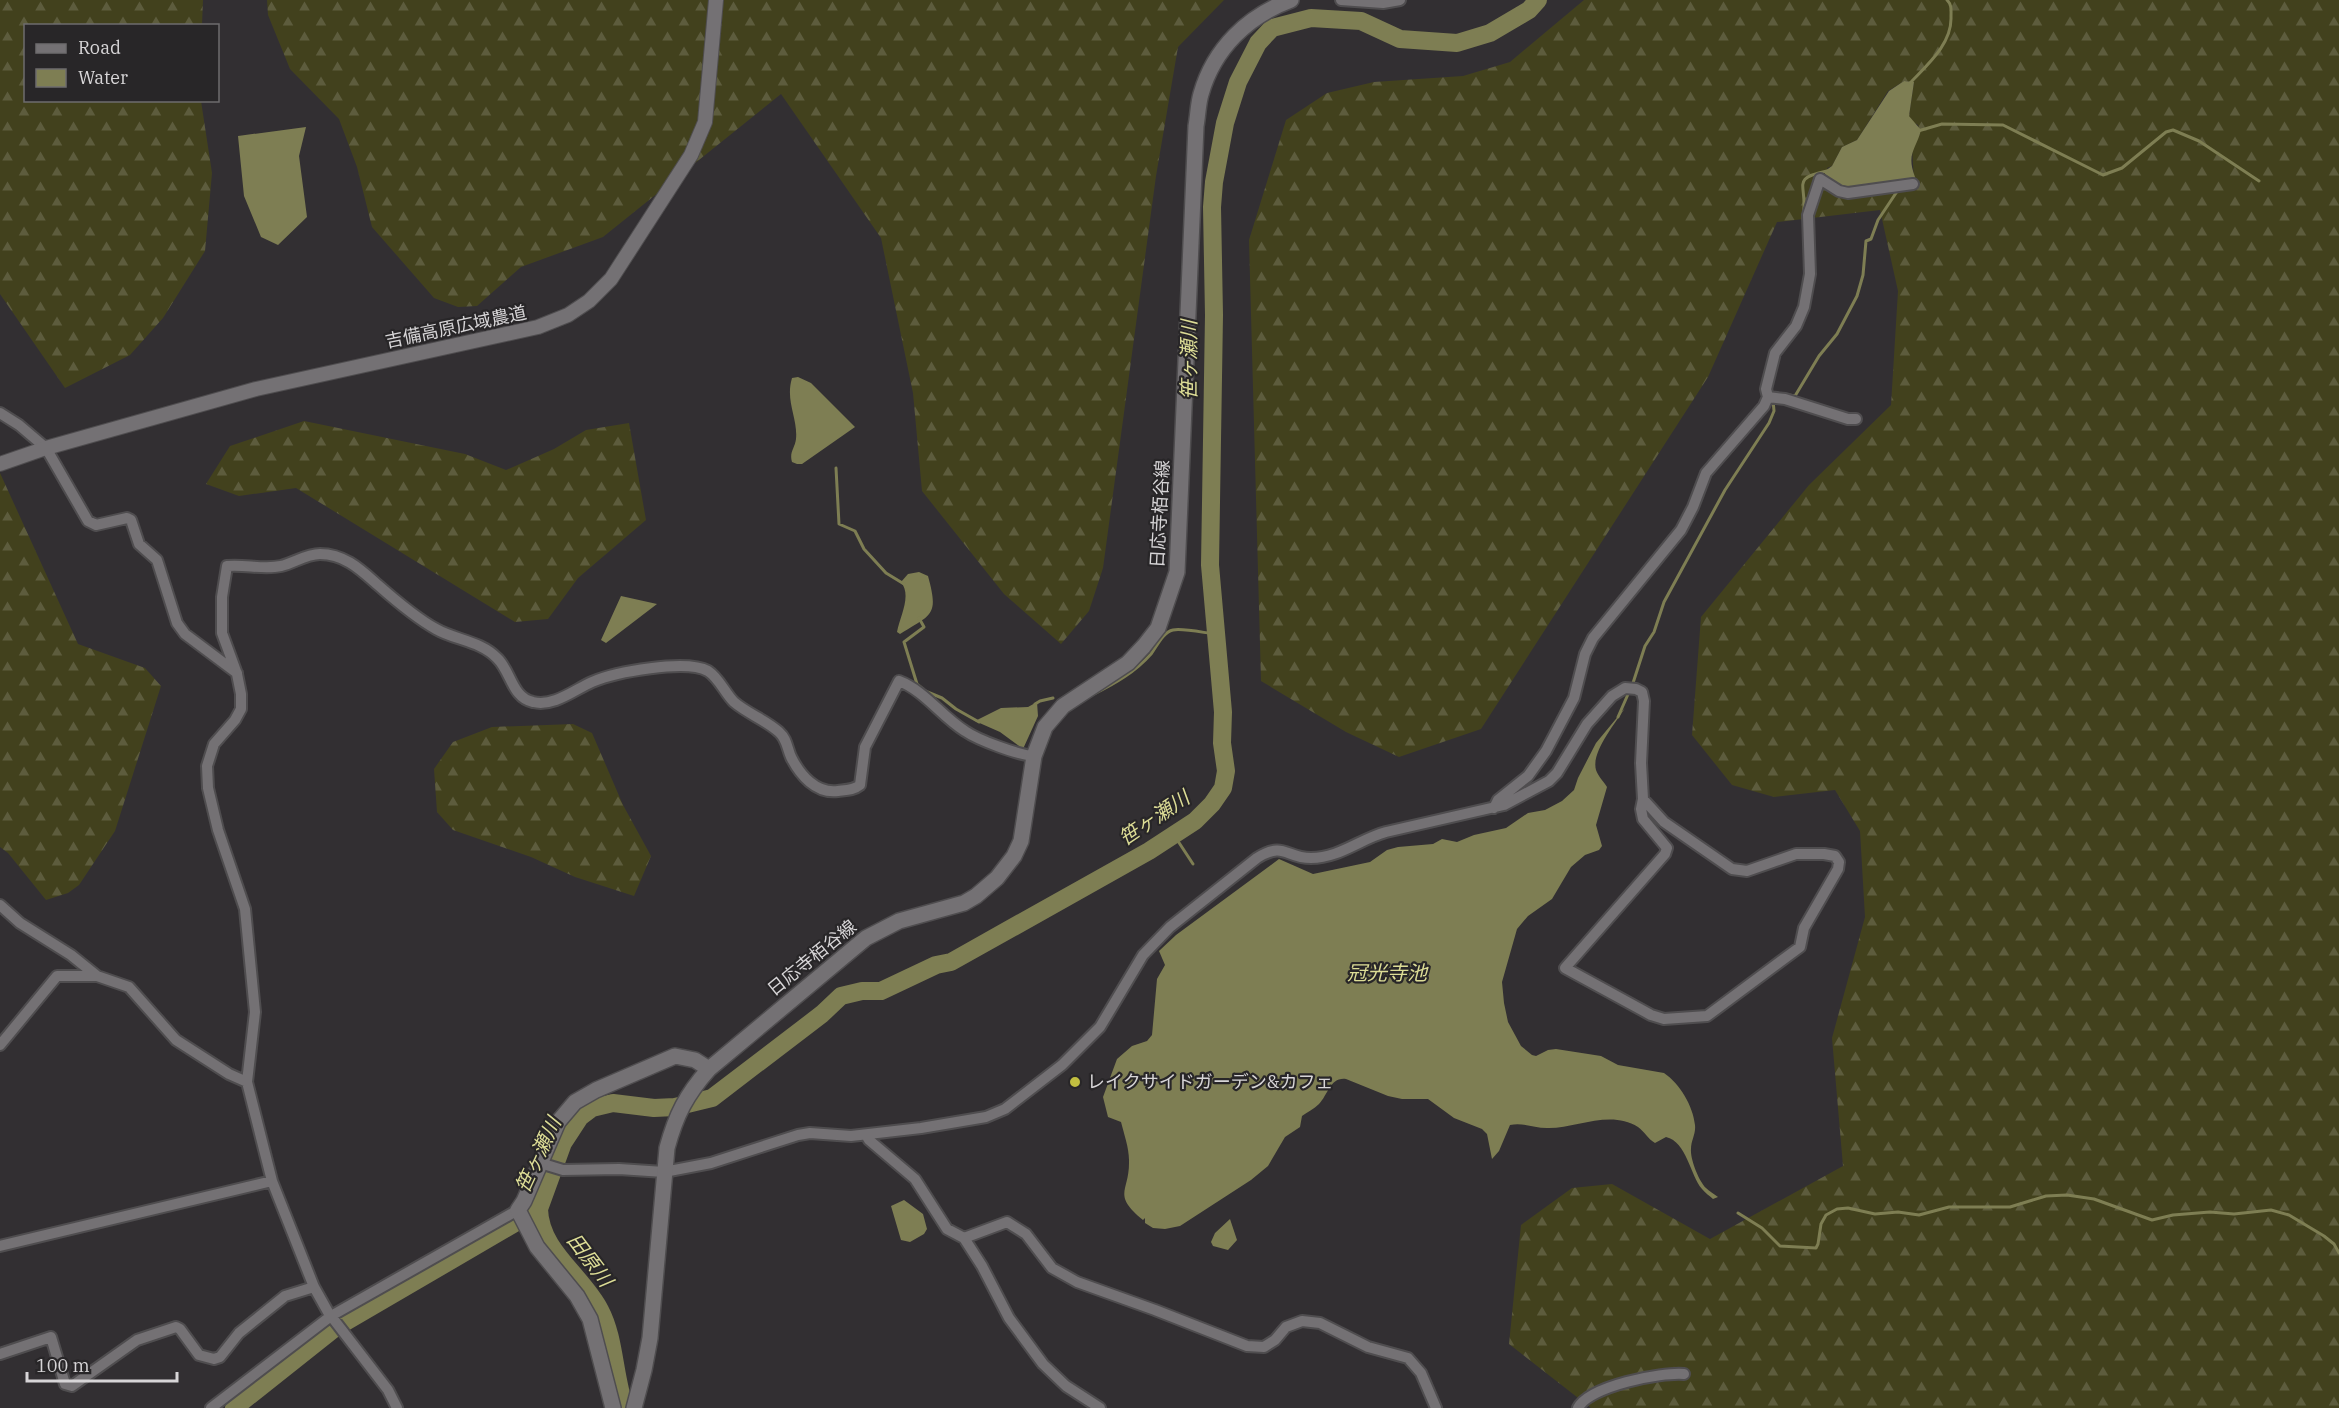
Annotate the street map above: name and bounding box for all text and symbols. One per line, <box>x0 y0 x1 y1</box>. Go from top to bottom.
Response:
legend <box>24 24 219 102</box>
text: Road <box>78 36 121 59</box>
text: Water <box>78 66 128 89</box>
street label: 吉備高原広域農道 <box>383 300 529 353</box>
water label: 笹ヶ瀬川 <box>1175 318 1202 400</box>
street label: 日応寺栢谷線 <box>1145 459 1174 569</box>
water label: 笹ヶ瀬川 <box>1113 783 1196 851</box>
street label: 日応寺栢谷線 <box>762 915 861 1001</box>
water label: 冠光寺池 <box>1347 959 1429 986</box>
place label: レイクサイドガーデン&カフェ <box>1087 1070 1333 1093</box>
marker: レイクサイドガーデン&カフェ <box>1068 1075 1082 1089</box>
water label: 笹ヶ瀬川 <box>508 1111 568 1197</box>
water label: 田原川 <box>562 1228 620 1293</box>
scale bar <box>27 1345 177 1383</box>
text: 100 m <box>36 1354 90 1377</box>

